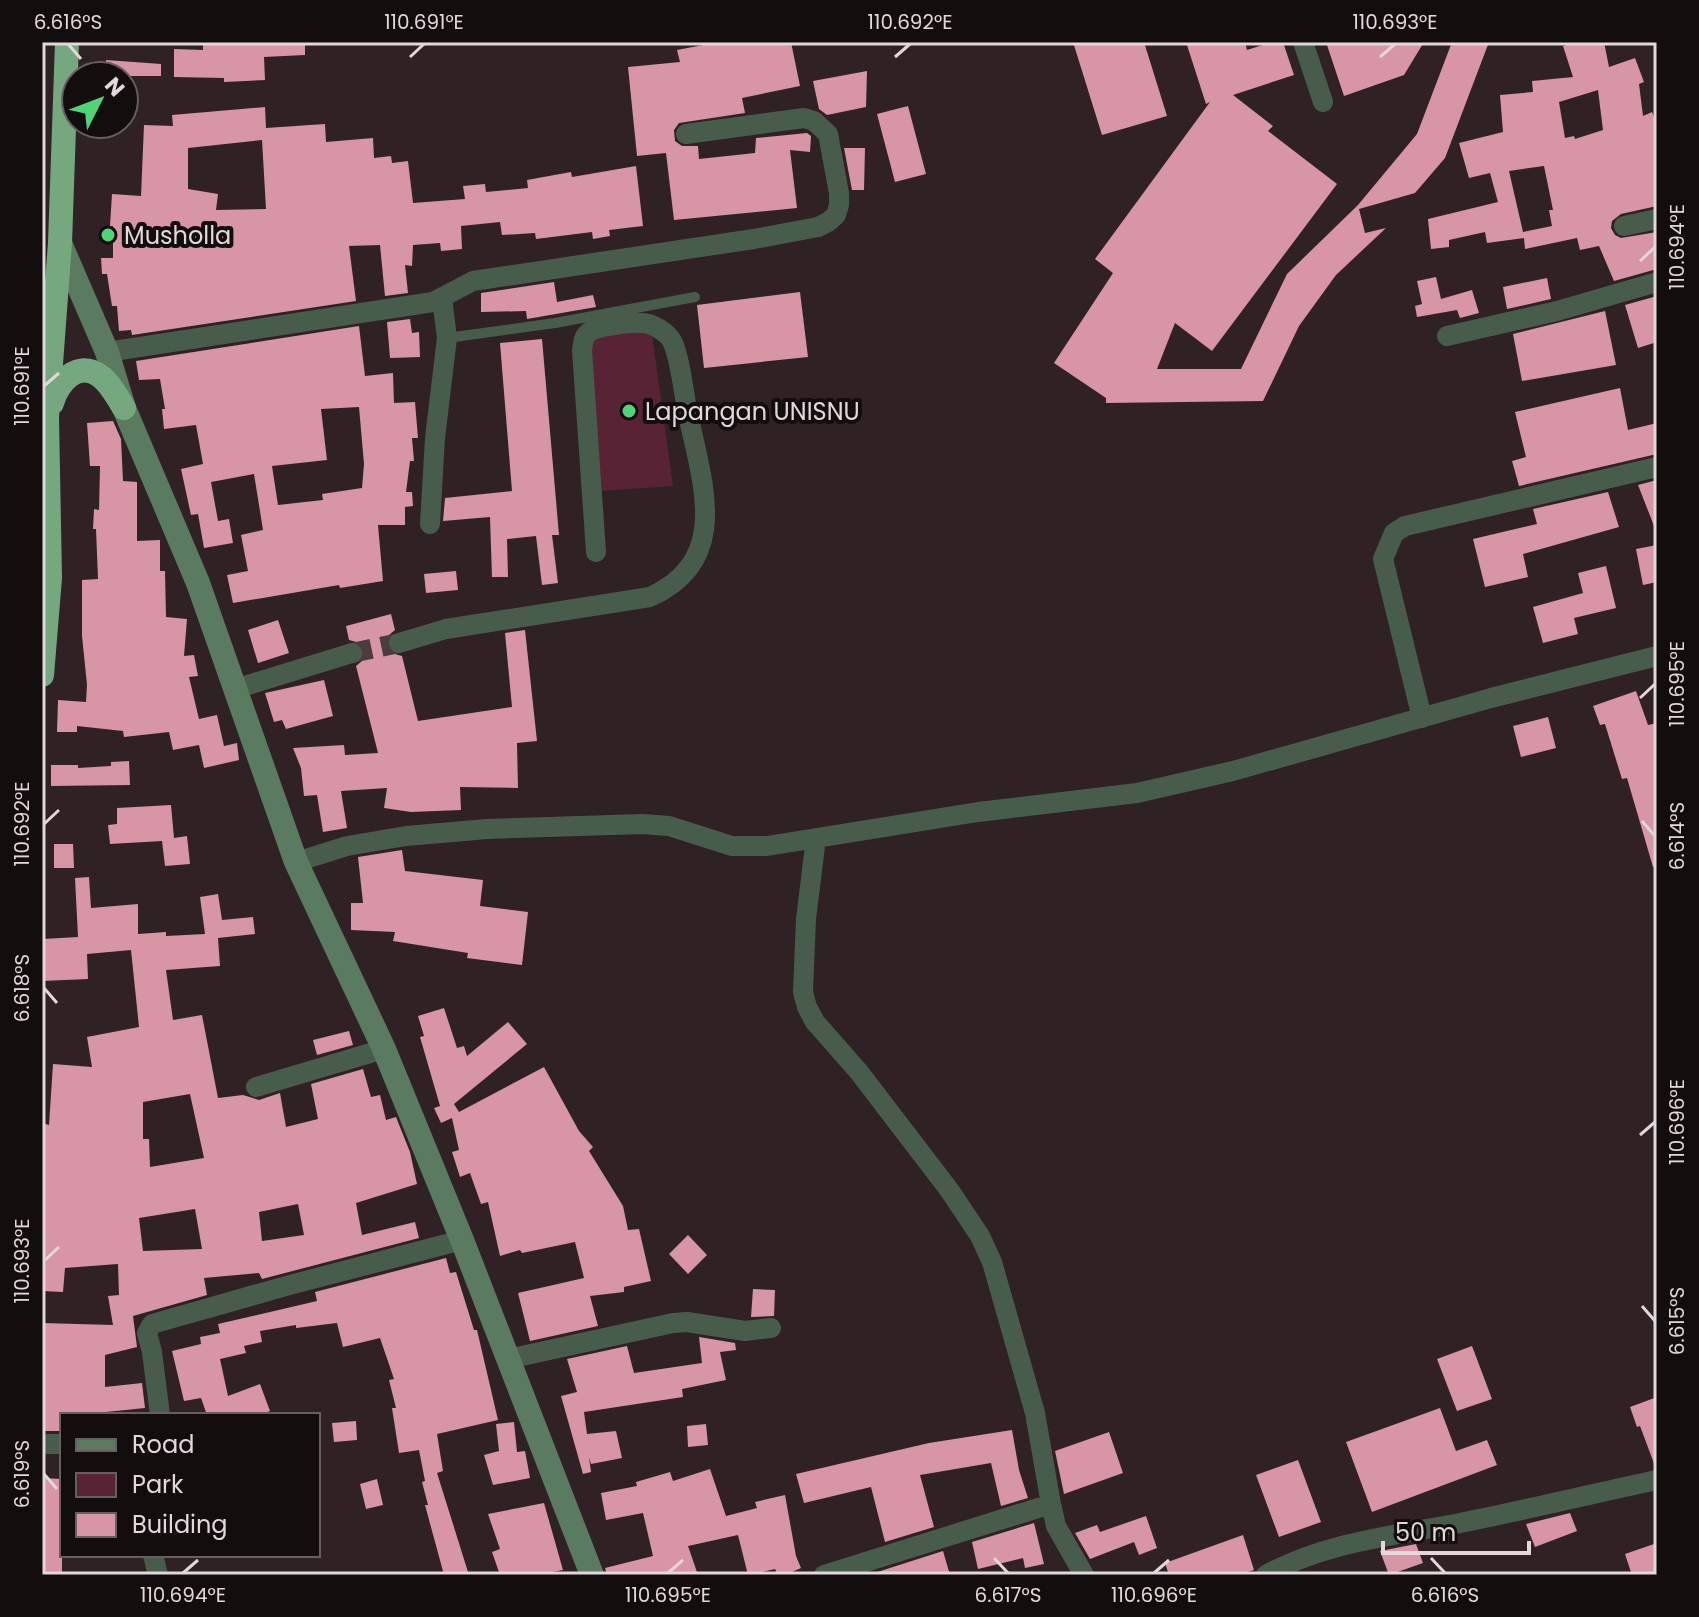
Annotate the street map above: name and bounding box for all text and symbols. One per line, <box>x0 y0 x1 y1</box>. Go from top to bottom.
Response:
text: 6.616°S <box>34 8 102 36</box>
text: 110.691°E <box>384 8 464 36</box>
text: 110.692°E <box>868 8 952 36</box>
text: 110.693°E <box>1352 8 1438 36</box>
north arrow <box>60 60 140 140</box>
text: N <box>97 70 132 103</box>
text: 110.694°E <box>1663 204 1691 290</box>
place label: Musholla <box>124 219 231 252</box>
marker: Musholla <box>99 226 117 244</box>
text: 110.691°E <box>8 346 36 426</box>
place label: Lapangan UNISNU <box>645 395 860 428</box>
marker: Lapangan UNISNU <box>620 402 638 420</box>
text: 110.695°E <box>1663 641 1691 727</box>
text: 110.692°E <box>8 782 36 866</box>
text: 6.614°S <box>1663 802 1691 870</box>
text: 6.618°S <box>8 954 36 1022</box>
text: 110.696°E <box>1663 1079 1691 1165</box>
text: 110.693°E <box>8 1218 36 1304</box>
text: 6.615°S <box>1663 1287 1691 1355</box>
legend <box>60 1413 320 1557</box>
text: Road <box>132 1428 194 1461</box>
text: 6.619°S <box>8 1440 36 1508</box>
text: Park <box>132 1468 184 1501</box>
scale bar <box>1383 1505 1529 1555</box>
text: Building <box>132 1508 228 1541</box>
text: 50 m <box>1395 1516 1456 1549</box>
text: 110.694°E <box>140 1581 226 1609</box>
text: 110.695°E <box>625 1581 711 1609</box>
text: 6.617°S <box>975 1581 1041 1609</box>
text: 110.696°E <box>1111 1581 1197 1609</box>
text: 6.616°S <box>1411 1581 1479 1609</box>

